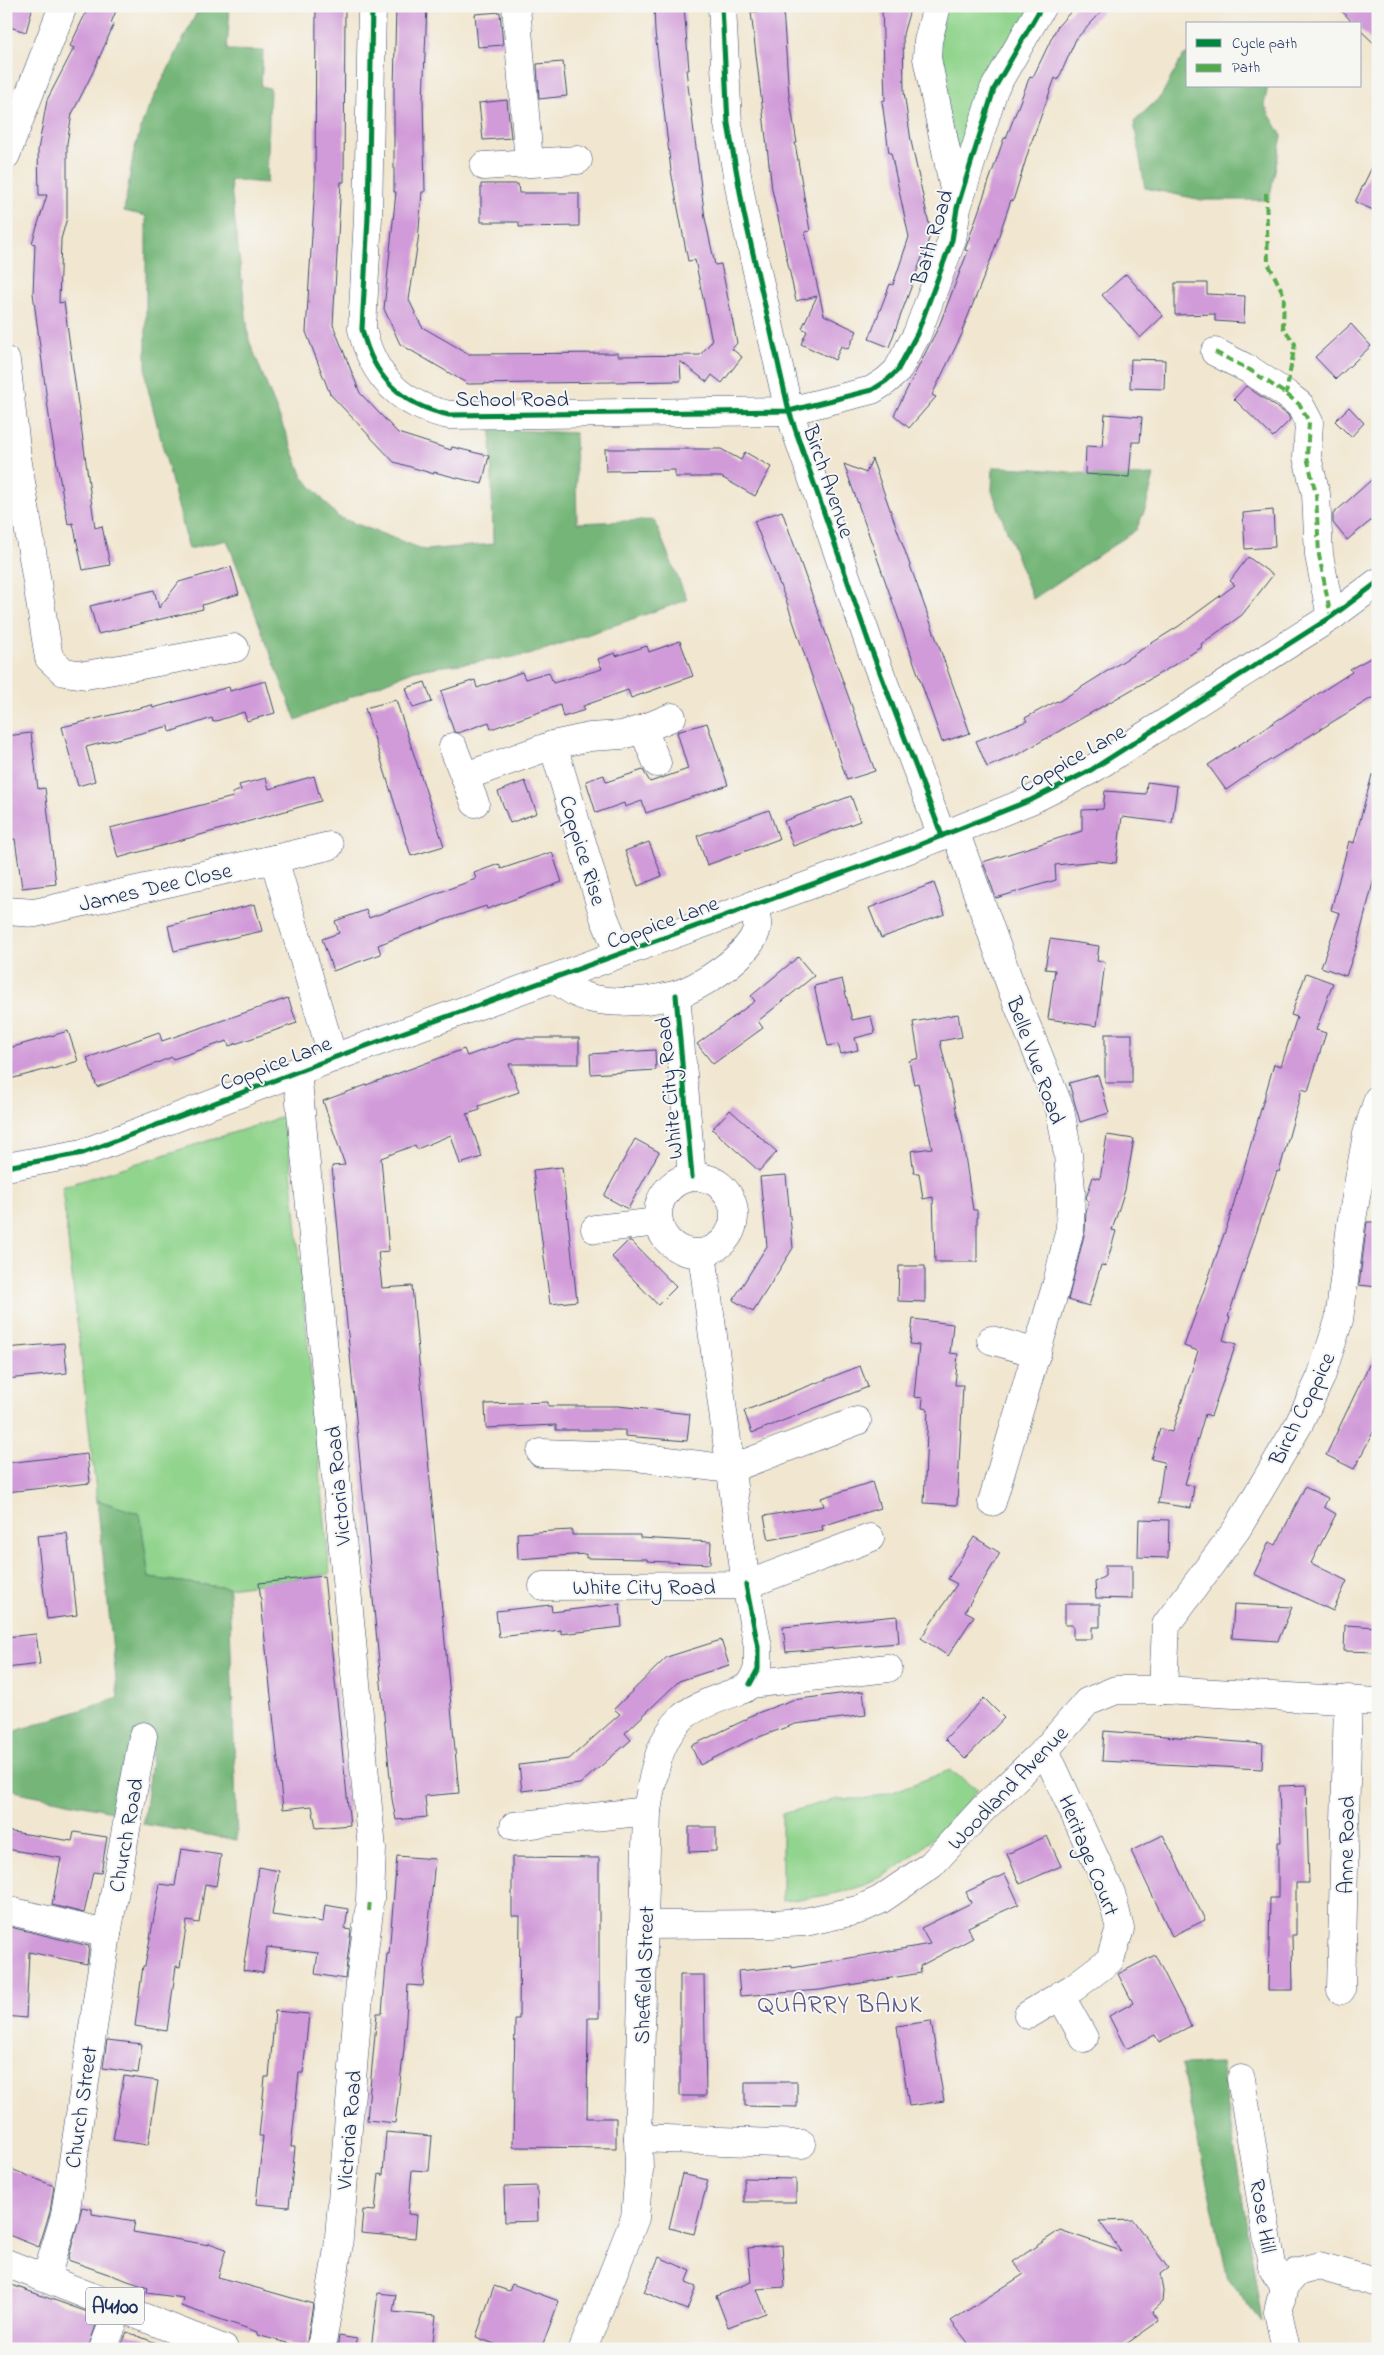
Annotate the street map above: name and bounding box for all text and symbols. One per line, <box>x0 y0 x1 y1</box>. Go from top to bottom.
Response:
legend <box>1186 22 1362 88</box>
text: Cycle path <box>1232 33 1297 56</box>
text: Path <box>1232 57 1260 79</box>
street label: Bath Road <box>904 186 963 290</box>
street label: School Road <box>455 385 569 417</box>
street label: Birch Avenue <box>793 420 861 543</box>
street label: Coppice Lane <box>1014 717 1133 802</box>
street label: Coppice Rise <box>549 792 613 910</box>
street label: James Dee Close <box>76 856 235 922</box>
street label: Coppice Lane <box>602 889 724 959</box>
street label: Belle Vue Road <box>996 992 1072 1129</box>
street label: White City Road <box>649 1015 694 1160</box>
street label: Coppice Lane <box>216 1029 337 1101</box>
street label: Birch Coppice <box>1262 1347 1345 1472</box>
street label: Victoria Road <box>319 1425 361 1548</box>
street label: White City Road <box>572 1573 716 1606</box>
street label: Woodland Avenue <box>941 1719 1077 1859</box>
street label: Church Road <box>102 1776 154 1895</box>
street label: Heritage Court <box>1047 1791 1126 1922</box>
street label: Anne Road <box>1331 1796 1365 1895</box>
street label: Sheffield Street <box>628 1905 664 2045</box>
district label: QUARRY BANK <box>758 1988 922 2024</box>
street label: Church Street <box>59 2044 107 2171</box>
street label: Victoria Road <box>330 2069 372 2192</box>
street label: Rose Hill <box>1239 2177 1283 2256</box>
road number: A4100 <box>86 2288 144 2324</box>

